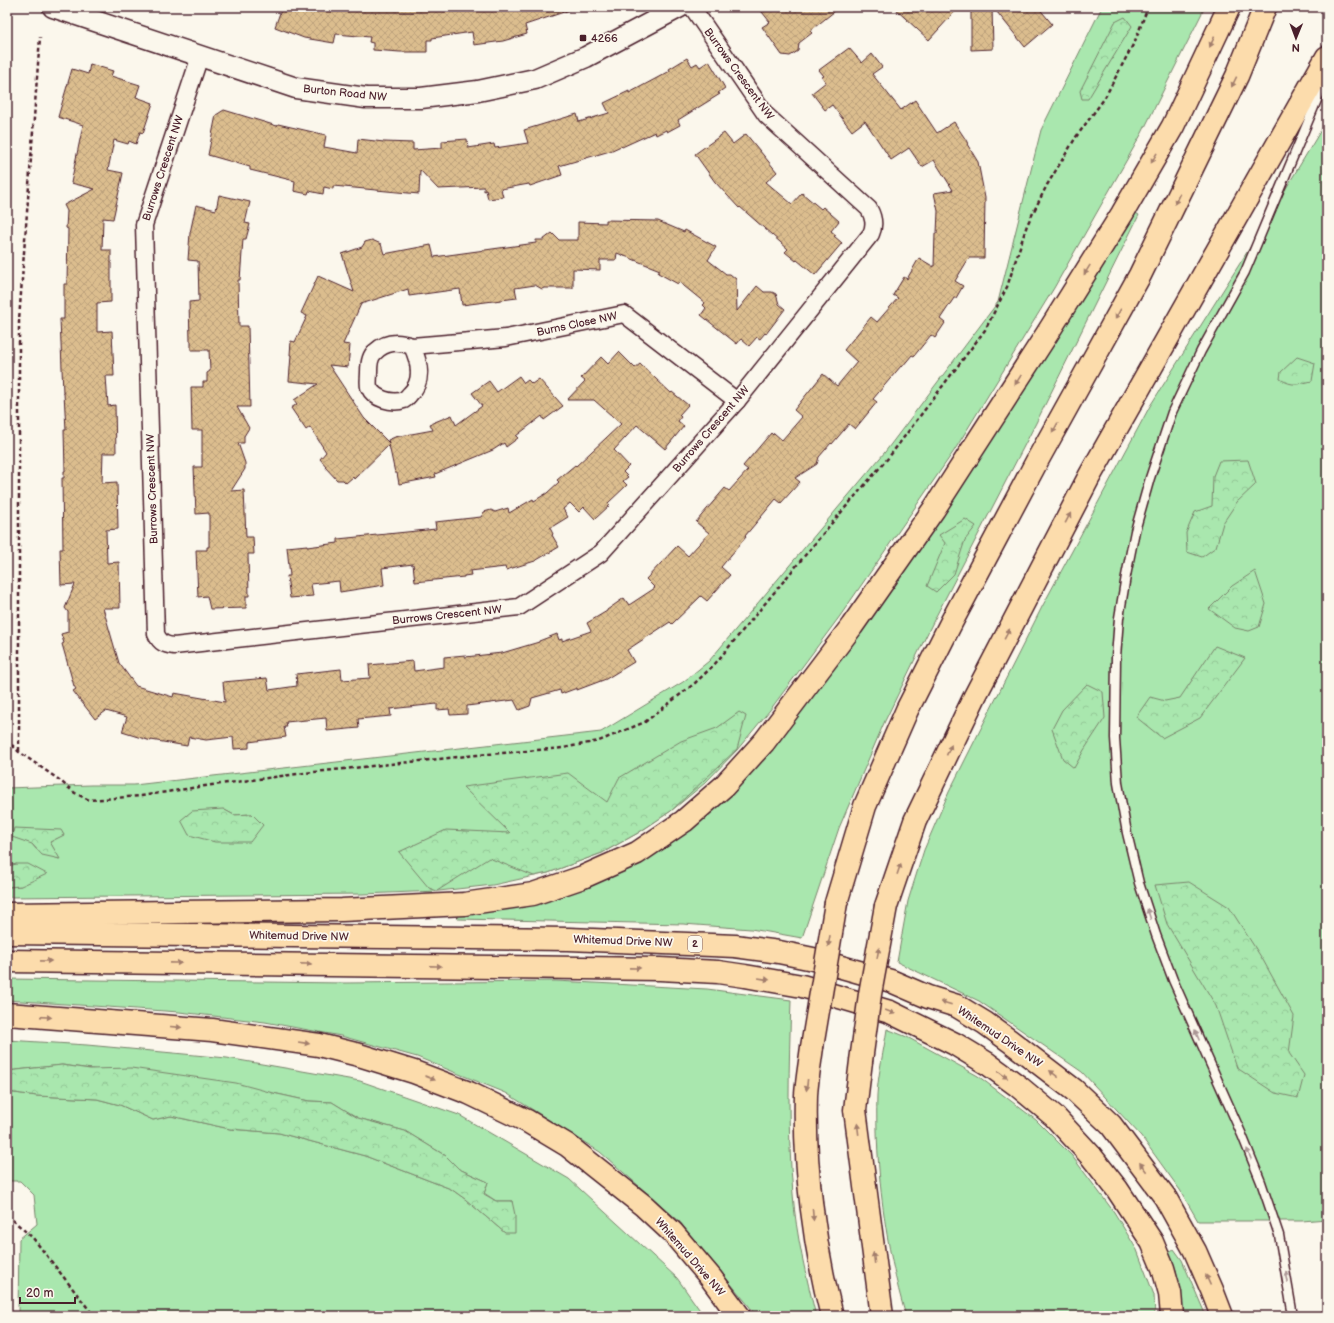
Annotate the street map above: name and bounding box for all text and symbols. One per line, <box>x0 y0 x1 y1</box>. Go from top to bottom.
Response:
north arrow <box>1276 18 1316 58</box>
street label: Burrows Crescent NW <box>701 26 777 122</box>
place label: 4266 <box>591 32 618 45</box>
marker: 4266 <box>578 33 588 43</box>
one-way arrow <box>1209 37 1215 48</box>
text: N <box>1292 41 1300 54</box>
one-way arrow <box>1231 76 1238 88</box>
street label: Burton Road NW <box>302 82 388 104</box>
street label: Burrows Crescent NW <box>140 114 186 222</box>
one-way arrow <box>1150 153 1157 164</box>
one-way arrow <box>1174 193 1180 204</box>
one-way arrow <box>1083 265 1091 275</box>
one-way arrow <box>1115 308 1121 320</box>
street label: Burns Close NW <box>536 309 618 339</box>
one-way arrow <box>1014 374 1021 386</box>
street label: Burrows Crescent NW <box>670 383 752 475</box>
one-way arrow <box>1052 422 1059 434</box>
street label: Burrows Crescent NW <box>144 434 160 544</box>
one-way arrow <box>1064 512 1071 524</box>
street label: Burrows Crescent NW <box>392 603 502 627</box>
one-way arrow <box>1004 628 1011 639</box>
one-way arrow <box>946 744 952 756</box>
one-way arrow <box>896 863 902 875</box>
one-way arrow <box>1146 908 1152 920</box>
street label: Whitemud Drive NW <box>249 929 349 943</box>
street label: Whitemud Drive NW <box>573 933 673 949</box>
one-way arrow <box>826 935 832 947</box>
road number: 2 <box>688 936 702 952</box>
one-way arrow <box>875 947 881 959</box>
one-way arrow <box>40 958 53 964</box>
one-way arrow <box>170 960 183 966</box>
one-way arrow <box>300 961 313 967</box>
one-way arrow <box>430 962 442 969</box>
one-way arrow <box>629 965 642 971</box>
one-way arrow <box>758 976 770 982</box>
one-way arrow <box>939 1000 951 1006</box>
street label: Whitemud Drive NW <box>955 1004 1045 1070</box>
one-way arrow <box>884 1010 896 1016</box>
one-way arrow <box>40 1014 52 1021</box>
one-way arrow <box>169 1024 182 1031</box>
one-way arrow <box>1194 1029 1200 1040</box>
one-way arrow <box>298 1040 311 1046</box>
one-way arrow <box>1048 1070 1059 1078</box>
one-way arrow <box>998 1071 1009 1079</box>
one-way arrow <box>424 1075 436 1081</box>
one-way arrow <box>804 1079 811 1091</box>
one-way arrow <box>855 1123 861 1135</box>
one-way arrow <box>1246 1148 1252 1159</box>
one-way arrow <box>1139 1162 1147 1173</box>
one-way arrow <box>809 1209 816 1221</box>
street label: Whitemud Drive NW <box>652 1215 728 1299</box>
one-way arrow <box>871 1252 877 1264</box>
one-way arrow <box>1284 1271 1290 1284</box>
one-way arrow <box>1205 1274 1211 1285</box>
scale bar <box>20 1279 75 1305</box>
text: 20 m <box>26 1286 53 1301</box>

